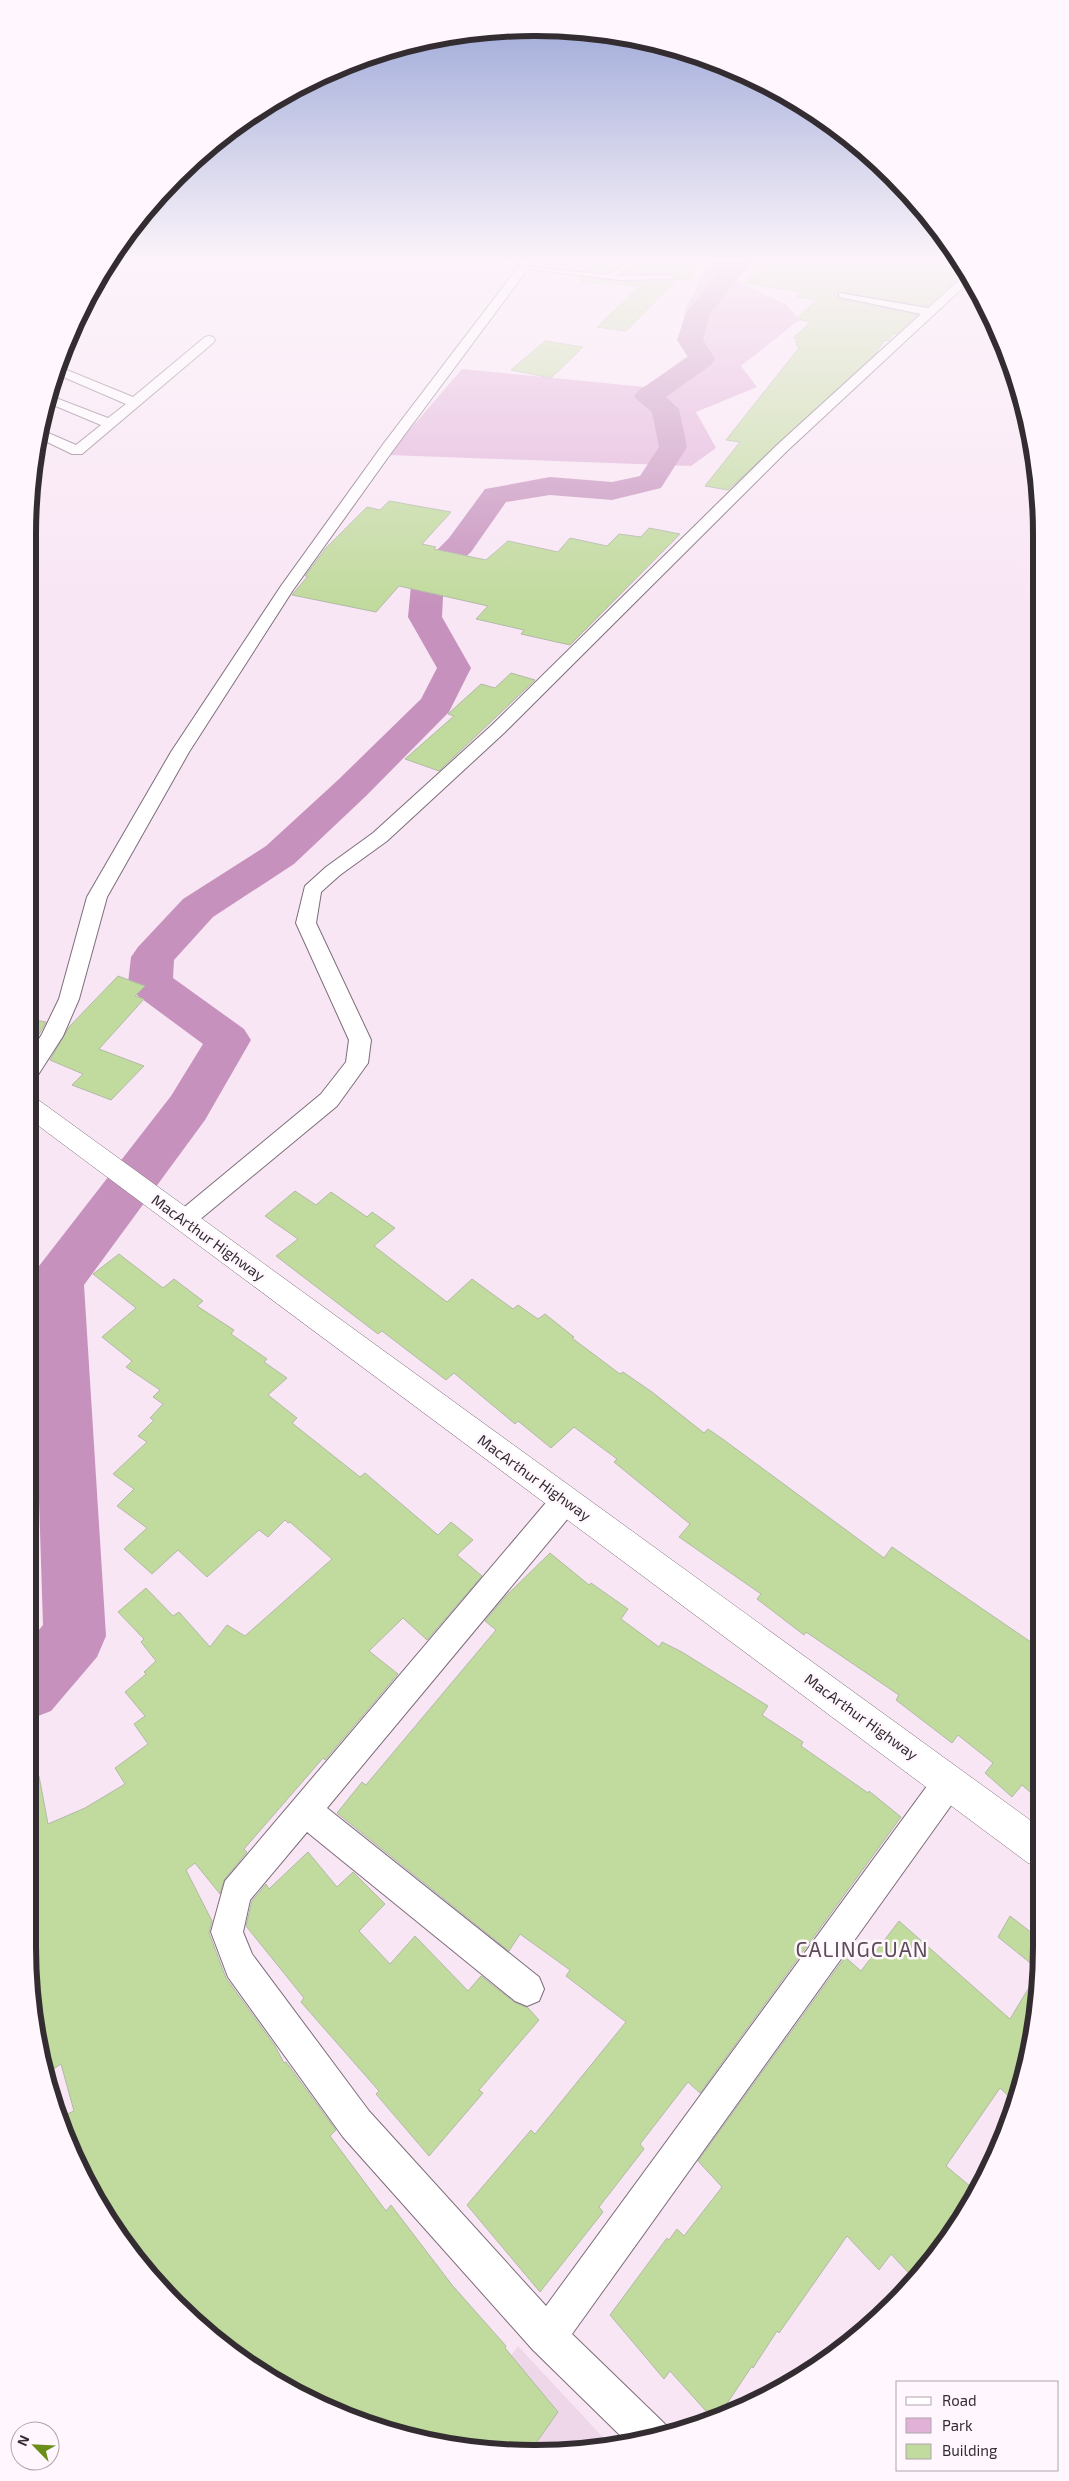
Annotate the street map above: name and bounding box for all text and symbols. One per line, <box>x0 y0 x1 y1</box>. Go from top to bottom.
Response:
street label: MacArthur Highway <box>149 1190 269 1284</box>
street label: MacArthur Highway <box>475 1430 595 1524</box>
street label: MacArthur Highway <box>802 1669 922 1763</box>
district label: CALINGCUAN <box>795 1936 929 1961</box>
legend <box>896 2381 1059 2471</box>
text: Road <box>942 2391 977 2409</box>
text: Park <box>942 2416 973 2434</box>
north arrow <box>10 2421 60 2471</box>
text: N <box>13 2432 32 2449</box>
text: Building <box>942 2441 998 2459</box>

